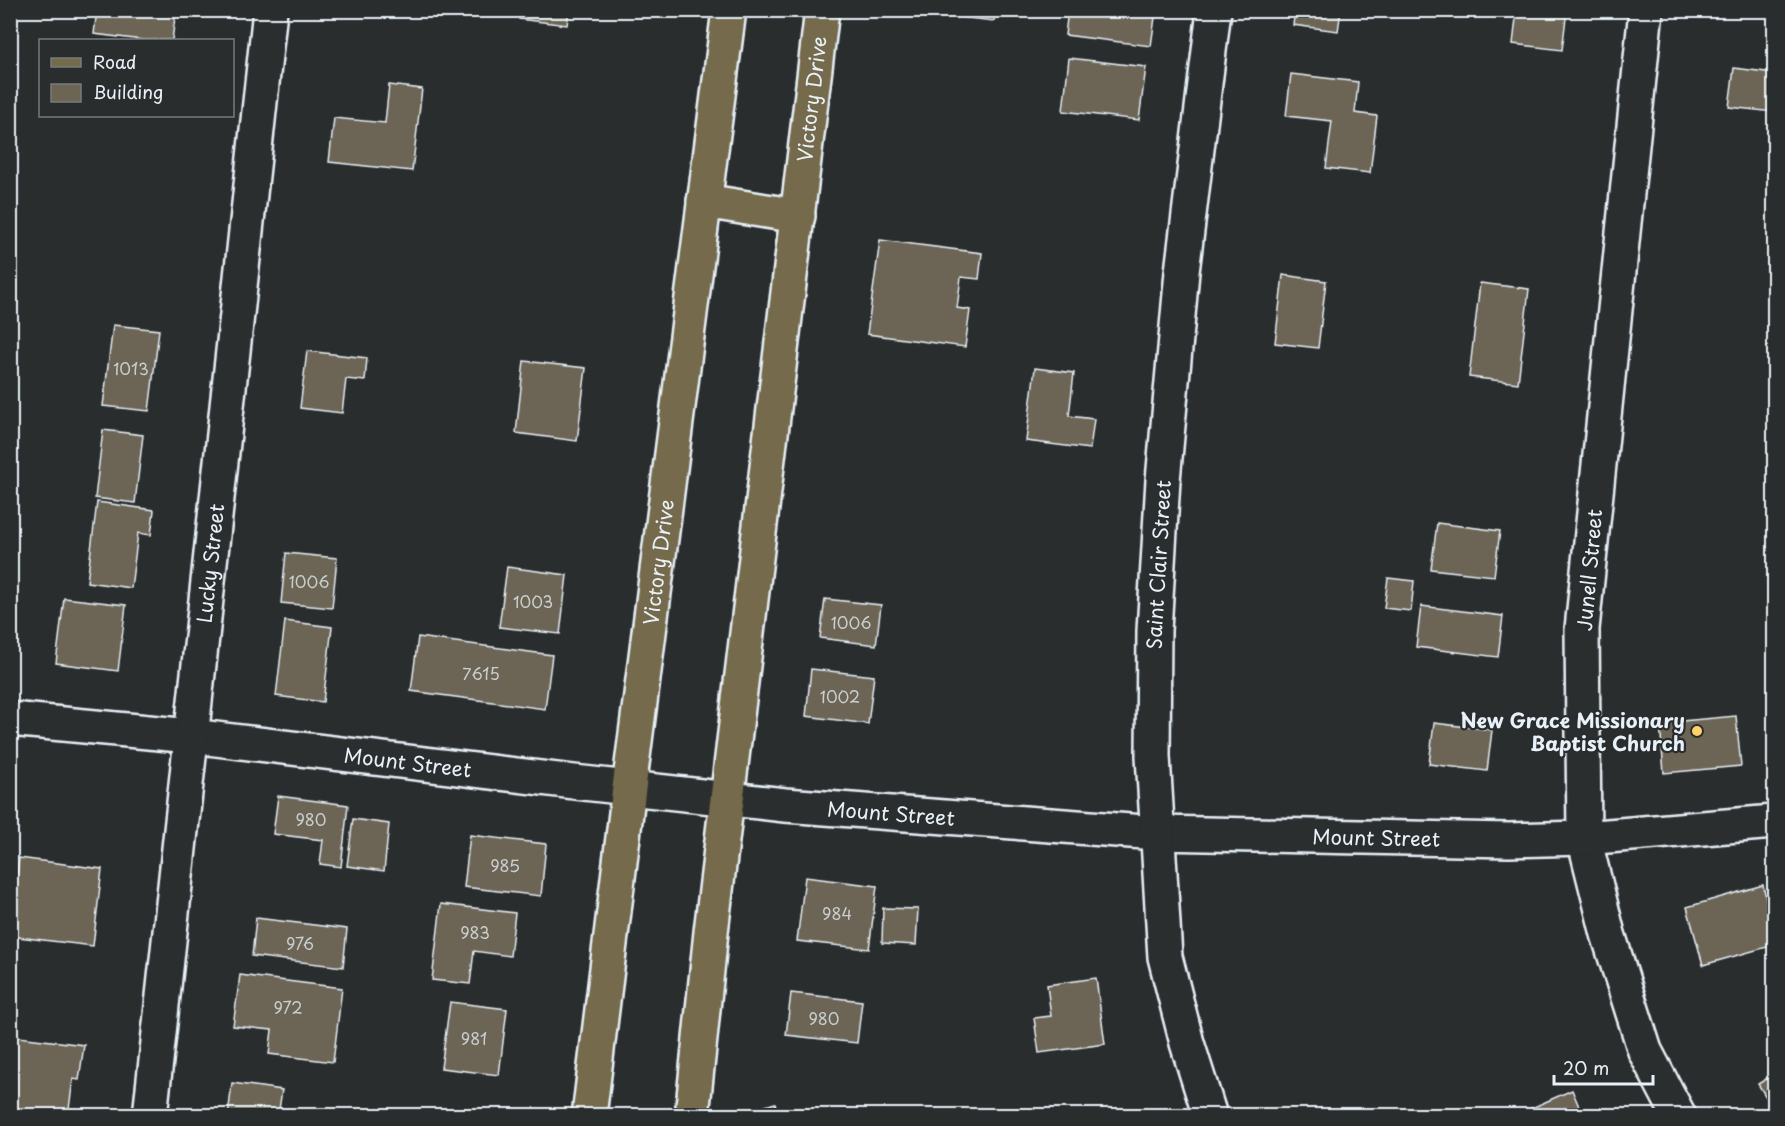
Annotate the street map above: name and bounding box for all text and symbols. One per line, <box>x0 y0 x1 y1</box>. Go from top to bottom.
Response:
street label: Victory Drive <box>789 34 834 164</box>
legend <box>39 39 234 117</box>
text: Road <box>93 48 137 75</box>
text: Building <box>93 78 163 105</box>
house number: 1013 <box>113 356 149 380</box>
street label: Saint Clair Street <box>1139 479 1178 649</box>
street label: Victory Drive <box>635 498 681 627</box>
street label: Lucky Street <box>189 502 231 624</box>
street label: Junell Street <box>1569 508 1609 632</box>
house number: 1006 <box>289 569 329 593</box>
house number: 1003 <box>513 589 553 613</box>
house number: 1006 <box>831 610 871 634</box>
house number: 7615 <box>462 661 500 685</box>
house number: 1002 <box>820 684 860 708</box>
place label: New Grace Missionary Baptist Church <box>1461 705 1685 758</box>
marker: New Grace Missionary Baptist Church <box>1690 724 1704 738</box>
street label: Mount Street <box>342 739 473 785</box>
street label: Mount Street <box>826 793 956 833</box>
house number: 980 <box>295 807 327 831</box>
street label: Mount Street <box>1312 821 1440 854</box>
house number: 985 <box>490 853 520 877</box>
house number: 984 <box>822 901 852 925</box>
house number: 983 <box>460 920 490 944</box>
house number: 976 <box>286 931 314 955</box>
house number: 972 <box>273 995 303 1019</box>
house number: 980 <box>808 1006 840 1030</box>
house number: 981 <box>461 1026 487 1050</box>
scale bar <box>1554 1048 1653 1086</box>
text: 20 m <box>1563 1054 1609 1081</box>

